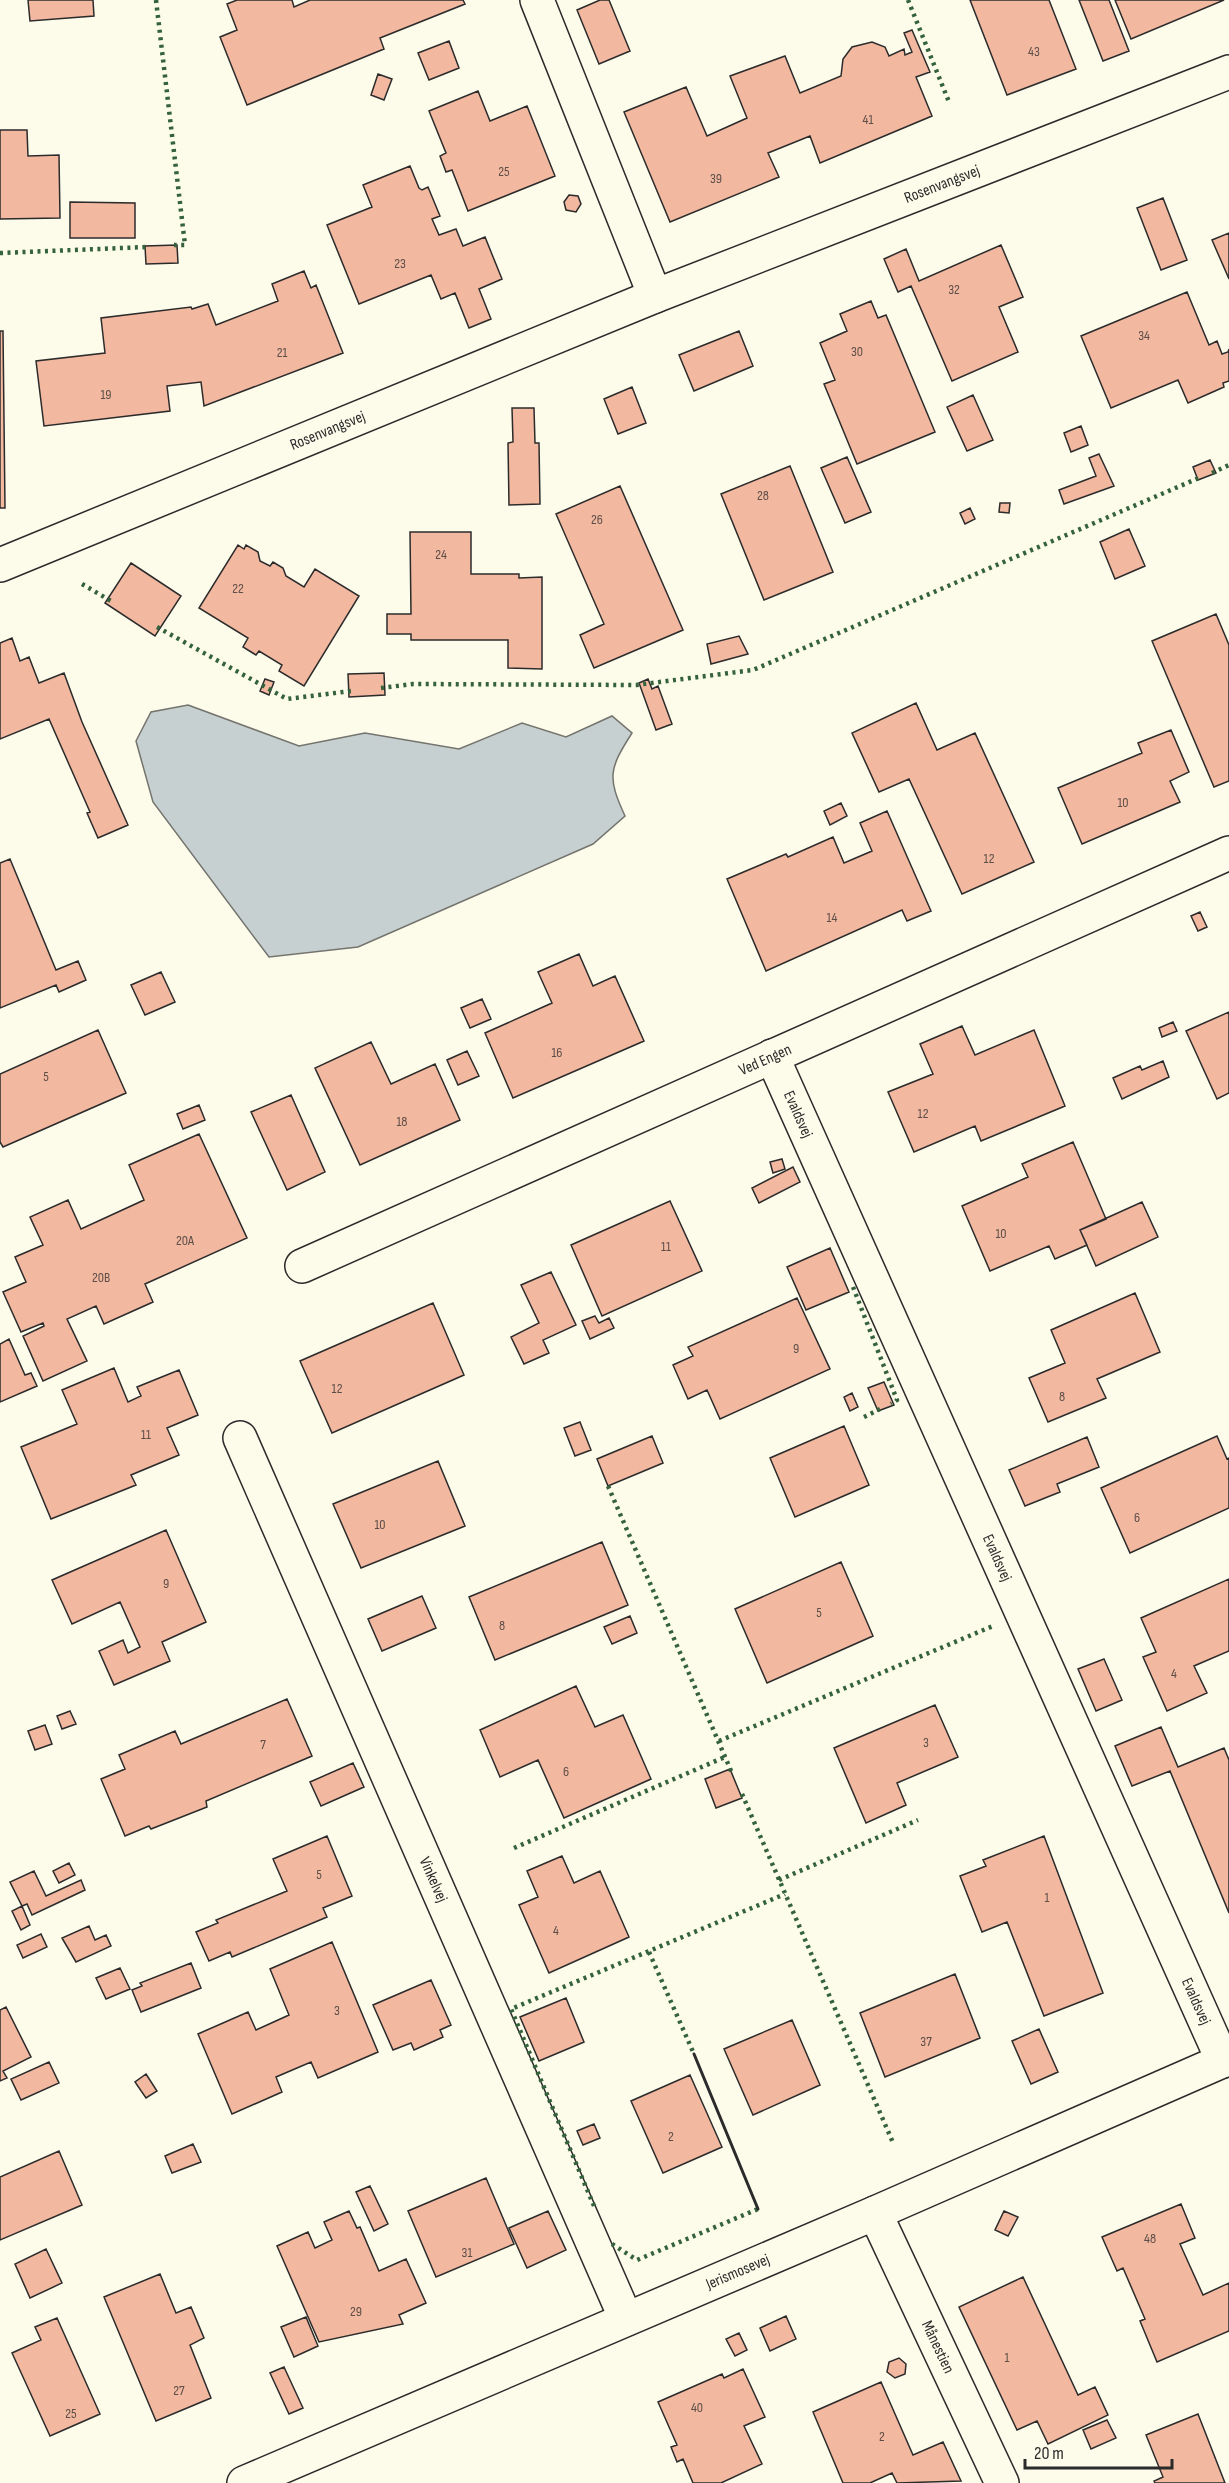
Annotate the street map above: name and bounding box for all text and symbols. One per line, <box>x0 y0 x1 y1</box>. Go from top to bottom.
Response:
house number: 43 <box>1028 43 1040 60</box>
house number: 41 <box>863 111 873 128</box>
street label: Rosenvangsvej <box>901 161 982 207</box>
house number: 25 <box>498 163 510 180</box>
house number: 39 <box>710 170 722 187</box>
house number: 23 <box>394 255 406 272</box>
house number: 32 <box>948 281 960 298</box>
house number: 34 <box>1138 327 1150 344</box>
house number: 30 <box>851 343 863 360</box>
house number: 21 <box>277 344 287 361</box>
house number: 19 <box>100 386 112 403</box>
street label: Rosenvangsvej <box>287 407 368 454</box>
house number: 28 <box>757 487 769 504</box>
house number: 26 <box>591 511 603 528</box>
house number: 24 <box>435 546 447 563</box>
house number: 22 <box>232 580 244 597</box>
house number: 10 <box>1117 794 1129 811</box>
house number: 12 <box>984 850 995 867</box>
house number: 14 <box>827 909 838 926</box>
street label: Ved Engen <box>736 1040 794 1080</box>
house number: 16 <box>551 1044 563 1061</box>
house number: 5 <box>43 1068 49 1085</box>
street label: Evaldsvej <box>779 1088 817 1141</box>
house number: 12 <box>918 1105 929 1122</box>
house number: 18 <box>396 1113 408 1130</box>
house number: 10 <box>995 1225 1007 1242</box>
house number: 20A <box>176 1232 195 1249</box>
house number: 11 <box>661 1238 671 1255</box>
house number: 20B <box>92 1269 110 1286</box>
house number: 9 <box>793 1340 799 1357</box>
house number: 12 <box>332 1380 343 1397</box>
house number: 8 <box>1059 1388 1065 1405</box>
house number: 11 <box>141 1426 151 1443</box>
house number: 6 <box>1134 1509 1140 1526</box>
house number: 10 <box>374 1516 386 1533</box>
street label: Evaldsvej <box>978 1531 1016 1584</box>
house number: 9 <box>163 1575 169 1592</box>
house number: 5 <box>816 1604 822 1621</box>
house number: 8 <box>499 1617 505 1634</box>
house number: 4 <box>1171 1665 1177 1682</box>
house number: 3 <box>923 1734 929 1751</box>
house number: 7 <box>260 1736 266 1753</box>
house number: 6 <box>563 1763 569 1780</box>
street label: Vinkelvej <box>415 1854 452 1905</box>
house number: 5 <box>316 1866 322 1883</box>
house number: 1 <box>1045 1889 1050 1906</box>
house number: 4 <box>553 1922 559 1939</box>
street label: Evaldsvej <box>1177 1975 1215 2028</box>
house number: 3 <box>334 2002 340 2019</box>
house number: 37 <box>920 2033 932 2050</box>
house number: 2 <box>668 2128 674 2145</box>
house number: 48 <box>1144 2230 1156 2247</box>
house number: 31 <box>462 2244 472 2261</box>
street label: Jerismosevej <box>702 2250 773 2294</box>
house number: 29 <box>350 2303 362 2320</box>
street label: Månestien <box>917 2318 958 2376</box>
house number: 1 <box>1005 2349 1010 2366</box>
house number: 27 <box>173 2382 185 2399</box>
house number: 40 <box>691 2399 703 2416</box>
house number: 25 <box>65 2405 77 2422</box>
house number: 2 <box>879 2428 885 2445</box>
scale bar <box>1025 2432 1172 2470</box>
text: 20 m <box>1034 2443 1064 2464</box>

